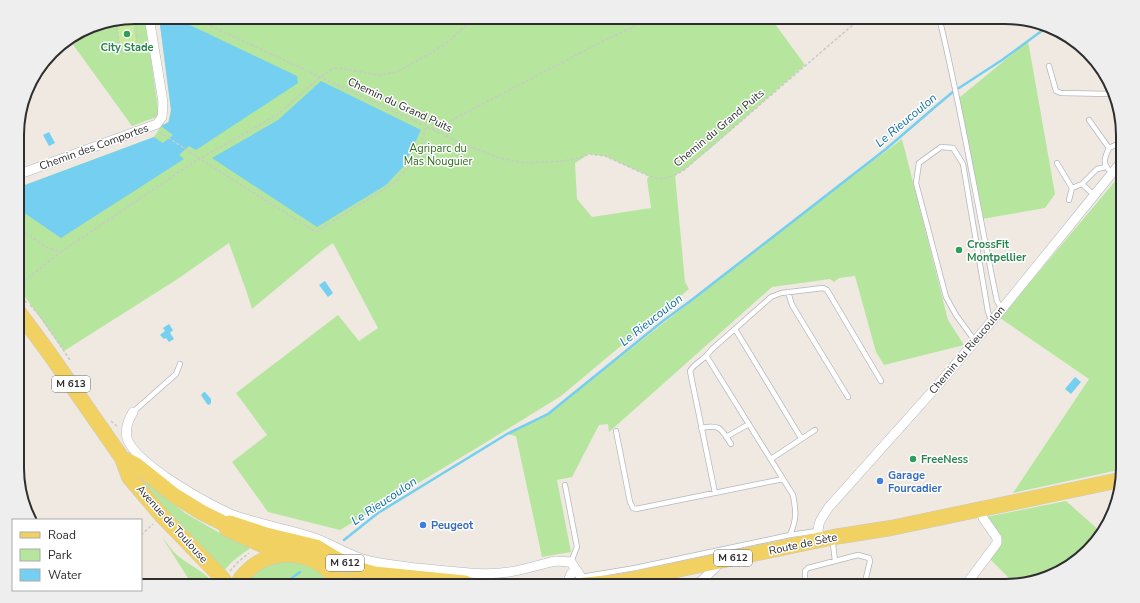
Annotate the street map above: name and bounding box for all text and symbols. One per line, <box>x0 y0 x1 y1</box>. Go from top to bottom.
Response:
marker: City Stade <box>122 29 132 39</box>
place label: City Stade <box>100 40 154 55</box>
street label: Chemin du Grand Puits <box>345 74 455 136</box>
street label: Chemin du Grand Puits <box>671 86 767 170</box>
water label: Le Rieucoulon <box>872 89 940 150</box>
street label: Chemin des Comportes <box>37 120 151 174</box>
park label: Agriparc du Mas Nouguier <box>404 141 472 169</box>
place label: CrossFit Montpellier <box>967 237 1027 265</box>
marker: CrossFit Montpellier <box>954 245 964 255</box>
water label: Le Rieucoulon <box>616 290 686 350</box>
street label: Chemin du Rieucoulon <box>926 303 1008 397</box>
road number: M 613 <box>52 376 90 392</box>
place label: FreeNess <box>921 452 968 467</box>
marker: FreeNess <box>908 454 918 464</box>
place label: Garage Fourcadier <box>888 468 942 496</box>
water label: Le Rieucoulon <box>348 473 420 529</box>
marker: Garage Fourcadier <box>875 476 885 486</box>
street label: Avenue de Toulouse <box>133 482 211 566</box>
place label: Peugeot <box>431 518 474 533</box>
legend <box>12 519 142 591</box>
marker: Peugeot <box>418 520 428 530</box>
text: Road <box>48 527 76 543</box>
street label: Route de Sète <box>768 529 839 559</box>
text: Park <box>48 547 73 563</box>
road number: M 612 <box>714 550 752 566</box>
road number: M 612 <box>326 555 364 571</box>
text: Water <box>48 567 82 583</box>

